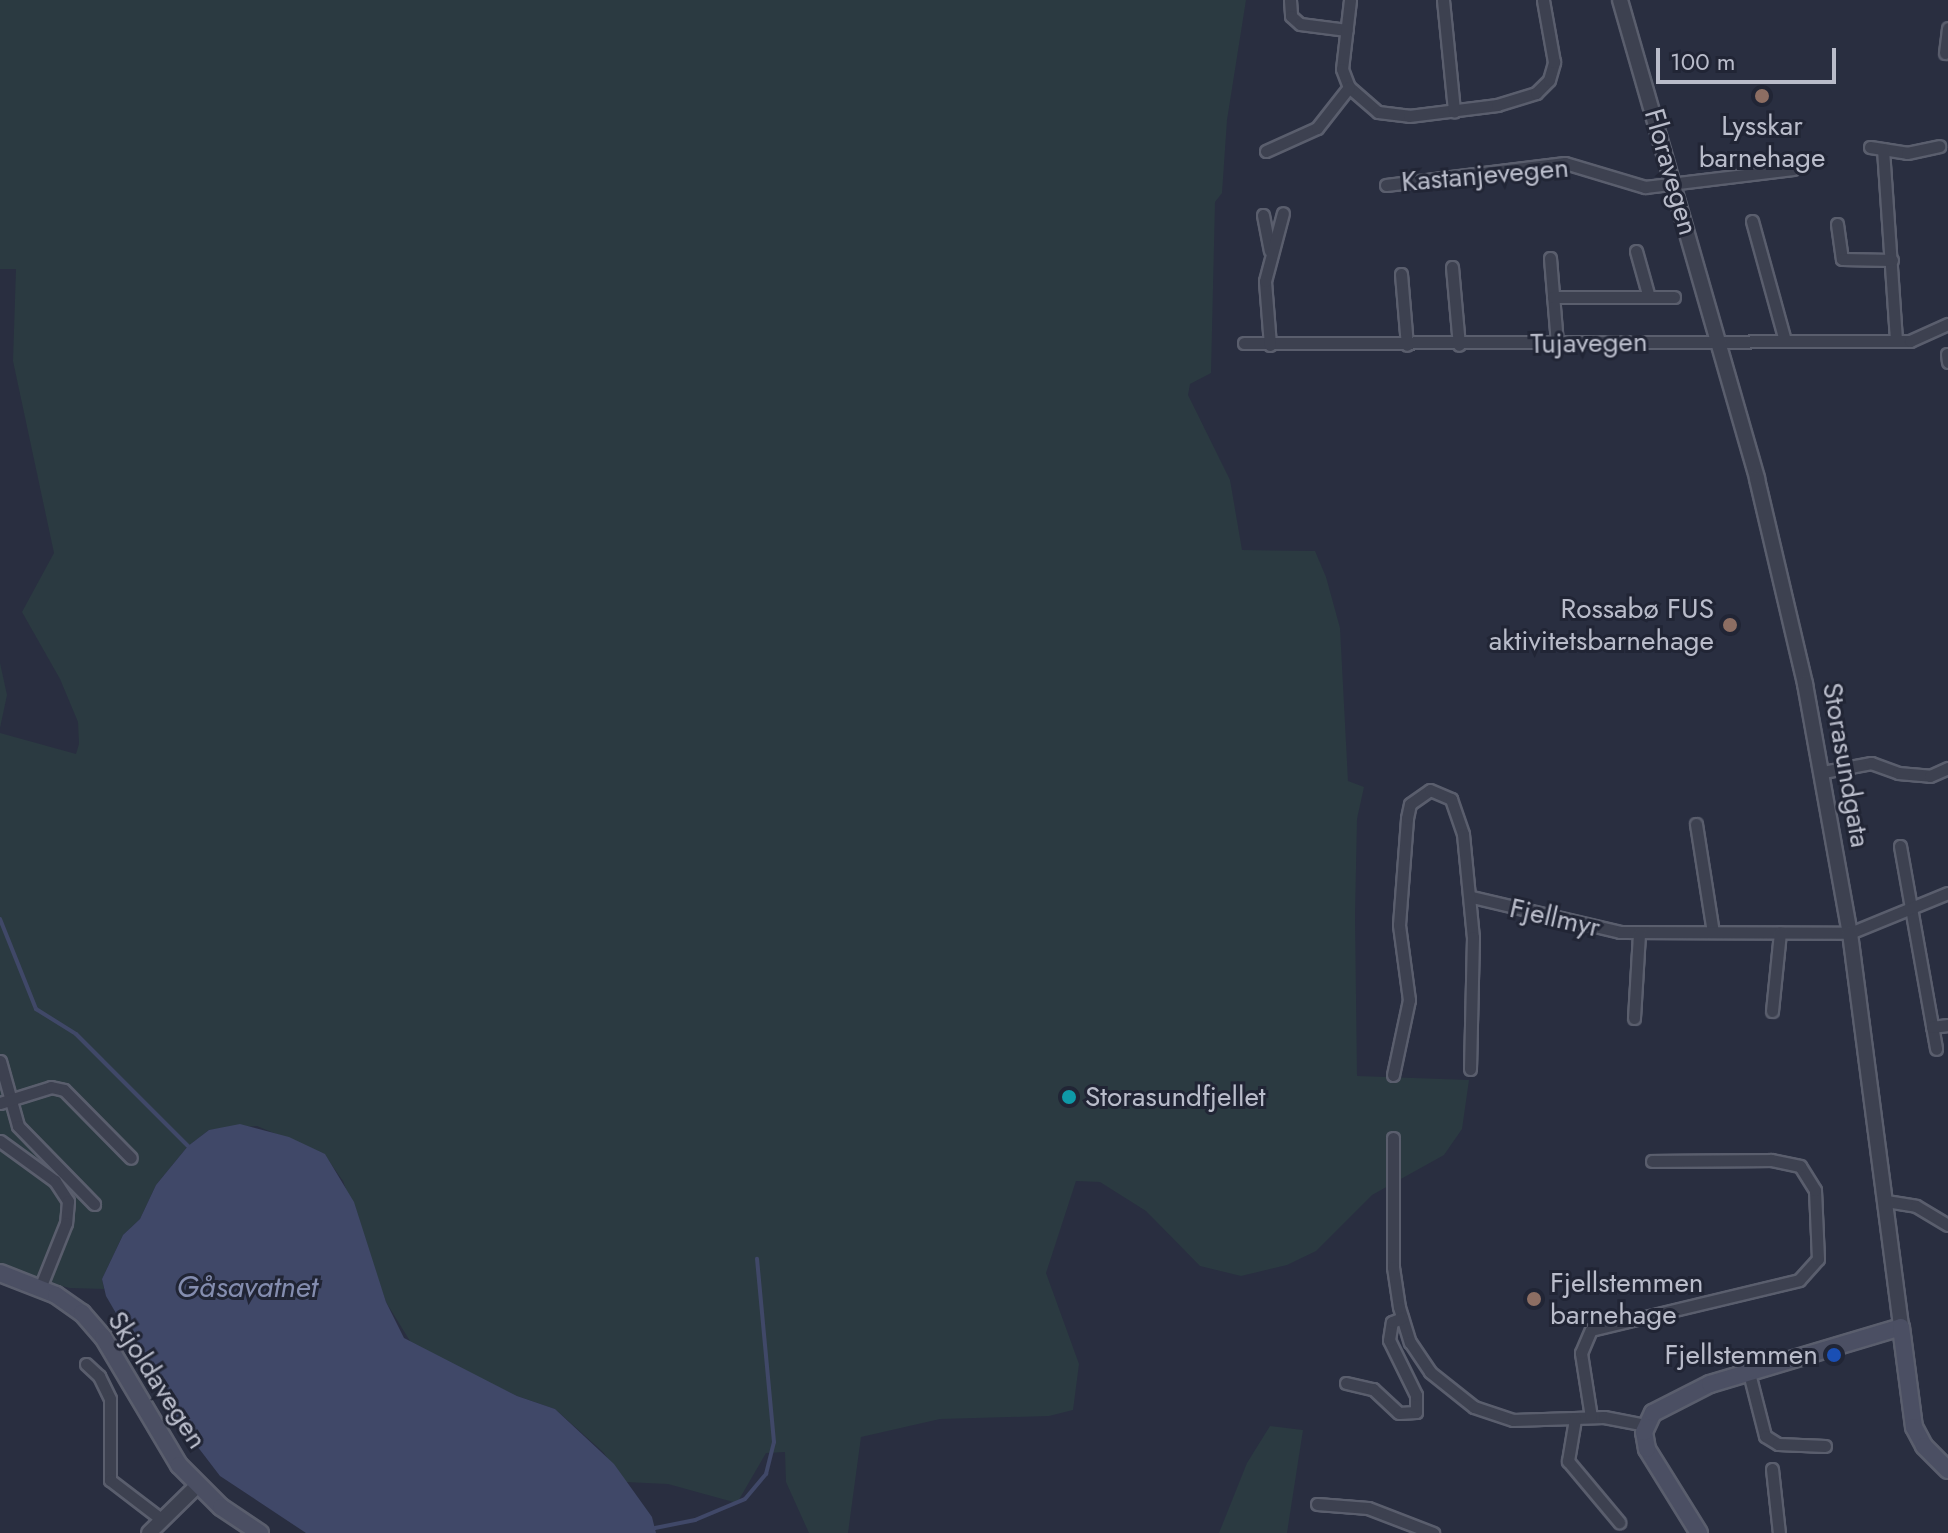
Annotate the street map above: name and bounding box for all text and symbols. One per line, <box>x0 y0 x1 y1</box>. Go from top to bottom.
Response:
scale bar <box>1660 32 1840 82</box>
text: 100 m <box>1670 44 1736 79</box>
marker: Lysskar barnehage <box>1753 87 1771 105</box>
street label: Floravegen <box>1637 105 1705 239</box>
place label: Lysskar barnehage <box>1699 109 1825 175</box>
street label: Kastanjevegen <box>1400 151 1570 199</box>
street label: Tujavegen <box>1530 325 1648 361</box>
place label: Rossabø FUS aktivitetsbarnehage <box>1489 592 1714 658</box>
marker: Rossabø FUS aktivitetsbarnehage <box>1721 616 1739 634</box>
street label: Storasundgata <box>1815 680 1877 850</box>
street label: Fjellmyr <box>1506 891 1604 945</box>
place label: Storasundfjellet <box>1085 1080 1266 1114</box>
marker: Storasundfjellet <box>1060 1088 1078 1106</box>
place label: Fjellstemmen barnehage <box>1550 1266 1704 1332</box>
water label: Gåsavatnet <box>177 1269 317 1305</box>
marker: Fjellstemmen barnehage <box>1525 1290 1543 1308</box>
street label: Skjoldavegen <box>100 1305 214 1455</box>
place label: Fjellstemmen <box>1664 1338 1818 1372</box>
marker: Fjellstemmen <box>1825 1346 1843 1364</box>

